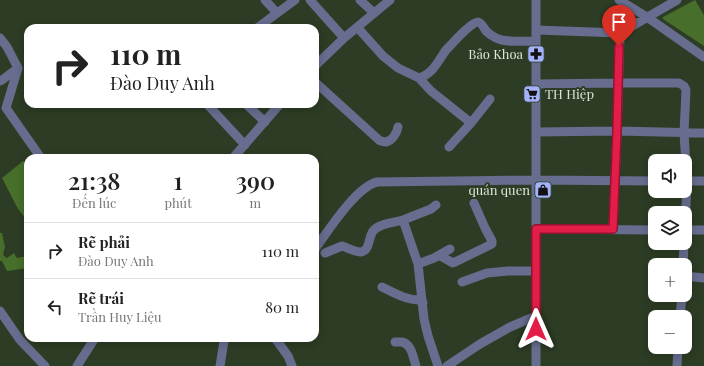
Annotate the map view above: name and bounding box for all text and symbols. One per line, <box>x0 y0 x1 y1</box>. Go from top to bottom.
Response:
pin <box>602 5 636 46</box>
icon: arrive <box>608 11 630 33</box>
text: 110 m <box>110 35 181 72</box>
icon: right <box>44 40 96 92</box>
pharmacy icon: Bảo Khoa <box>526 44 546 64</box>
place label: Bảo Khoa <box>468 45 524 62</box>
text: Đào Duy Anh <box>110 71 215 95</box>
supermarket icon: TH Hiệp <box>522 84 542 104</box>
place label: TH Hiệp <box>545 85 594 102</box>
map controls <box>648 154 692 354</box>
button: sound <box>648 154 692 198</box>
text: 21:38 <box>68 164 121 196</box>
text: 1 <box>174 164 183 196</box>
text: 390 <box>236 164 275 196</box>
shop icon: quán quen <box>533 180 553 200</box>
place label: quán quen <box>468 181 530 198</box>
text: Đến lúc <box>72 194 116 211</box>
text: phút <box>164 194 192 211</box>
text: m <box>250 194 261 211</box>
button: layers <box>648 206 692 250</box>
text: Rẽ phải <box>78 232 130 252</box>
icon: right <box>44 240 66 262</box>
text: 110 m <box>262 241 299 261</box>
text: Đào Duy Anh <box>78 252 154 269</box>
button: + <box>648 258 692 302</box>
text: Rẽ trái <box>78 288 124 308</box>
icon: left <box>44 296 66 318</box>
text: 80 m <box>265 297 299 317</box>
text: Trần Huy Liệu <box>78 308 162 325</box>
position arrow <box>515 308 557 350</box>
button: − <box>648 310 692 354</box>

